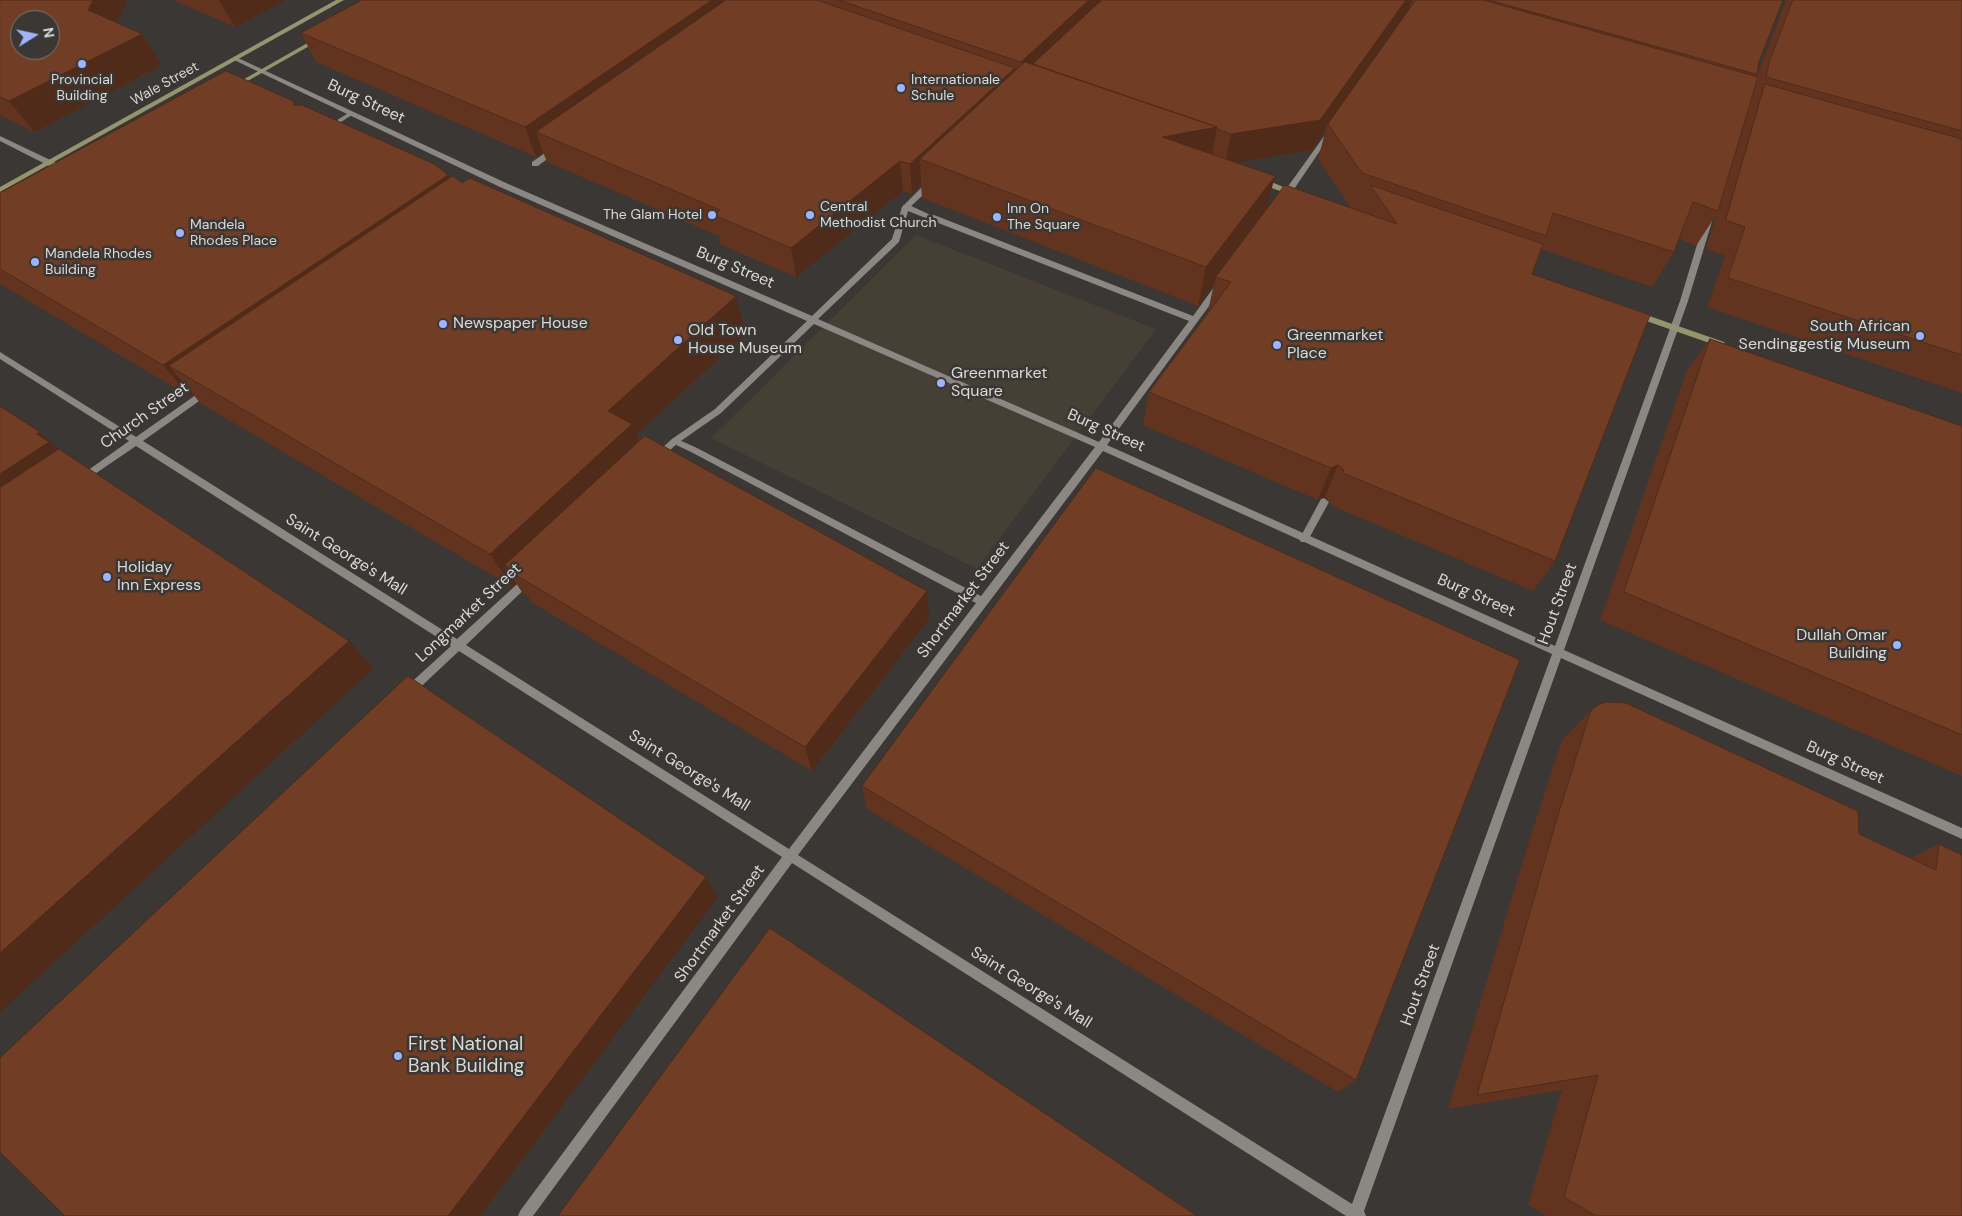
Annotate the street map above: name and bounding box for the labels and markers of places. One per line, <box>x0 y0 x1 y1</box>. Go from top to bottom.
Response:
marker: Provincial Building <box>76 58 88 70</box>
place label: Provincial Building <box>51 72 113 104</box>
place label: Internationale Schule <box>911 72 1000 104</box>
marker: Internationale Schule <box>895 82 907 94</box>
place label: Central Methodist Church <box>820 199 936 232</box>
place label: Inn On The Square <box>1007 201 1080 233</box>
place label: The Glam Hotel <box>603 207 702 223</box>
marker: The Glam Hotel <box>706 209 718 221</box>
marker: Central Methodist Church <box>804 209 816 221</box>
marker: Inn On The Square <box>991 211 1003 223</box>
place label: Mandela Rhodes Place <box>190 217 277 250</box>
marker: Mandela Rhodes Place <box>174 227 186 239</box>
place label: Mandela Rhodes Building <box>45 246 152 278</box>
marker: Mandela Rhodes Building <box>29 256 41 268</box>
place label: Newspaper House <box>453 314 588 334</box>
place label: South African Sendinggestig Museum <box>1739 317 1910 355</box>
marker: Newspaper House <box>437 318 449 330</box>
place label: Old Town House Museum <box>688 321 802 359</box>
place label: Greenmarket Place <box>1287 326 1384 364</box>
marker: South African Sendinggestig Museum <box>1914 330 1926 342</box>
marker: Old Town House Museum <box>672 334 684 346</box>
marker: Greenmarket Place <box>1271 339 1283 351</box>
place label: Greenmarket Square <box>951 364 1048 402</box>
marker: Greenmarket Square <box>935 377 947 389</box>
place label: Holiday Inn Express <box>117 558 201 596</box>
marker: Holiday Inn Express <box>101 571 113 583</box>
place label: Dullah Omar Building <box>1796 626 1887 664</box>
marker: Dullah Omar Building <box>1891 639 1903 651</box>
place label: First National Bank Building <box>408 1034 524 1078</box>
marker: First National Bank Building <box>392 1050 404 1062</box>

